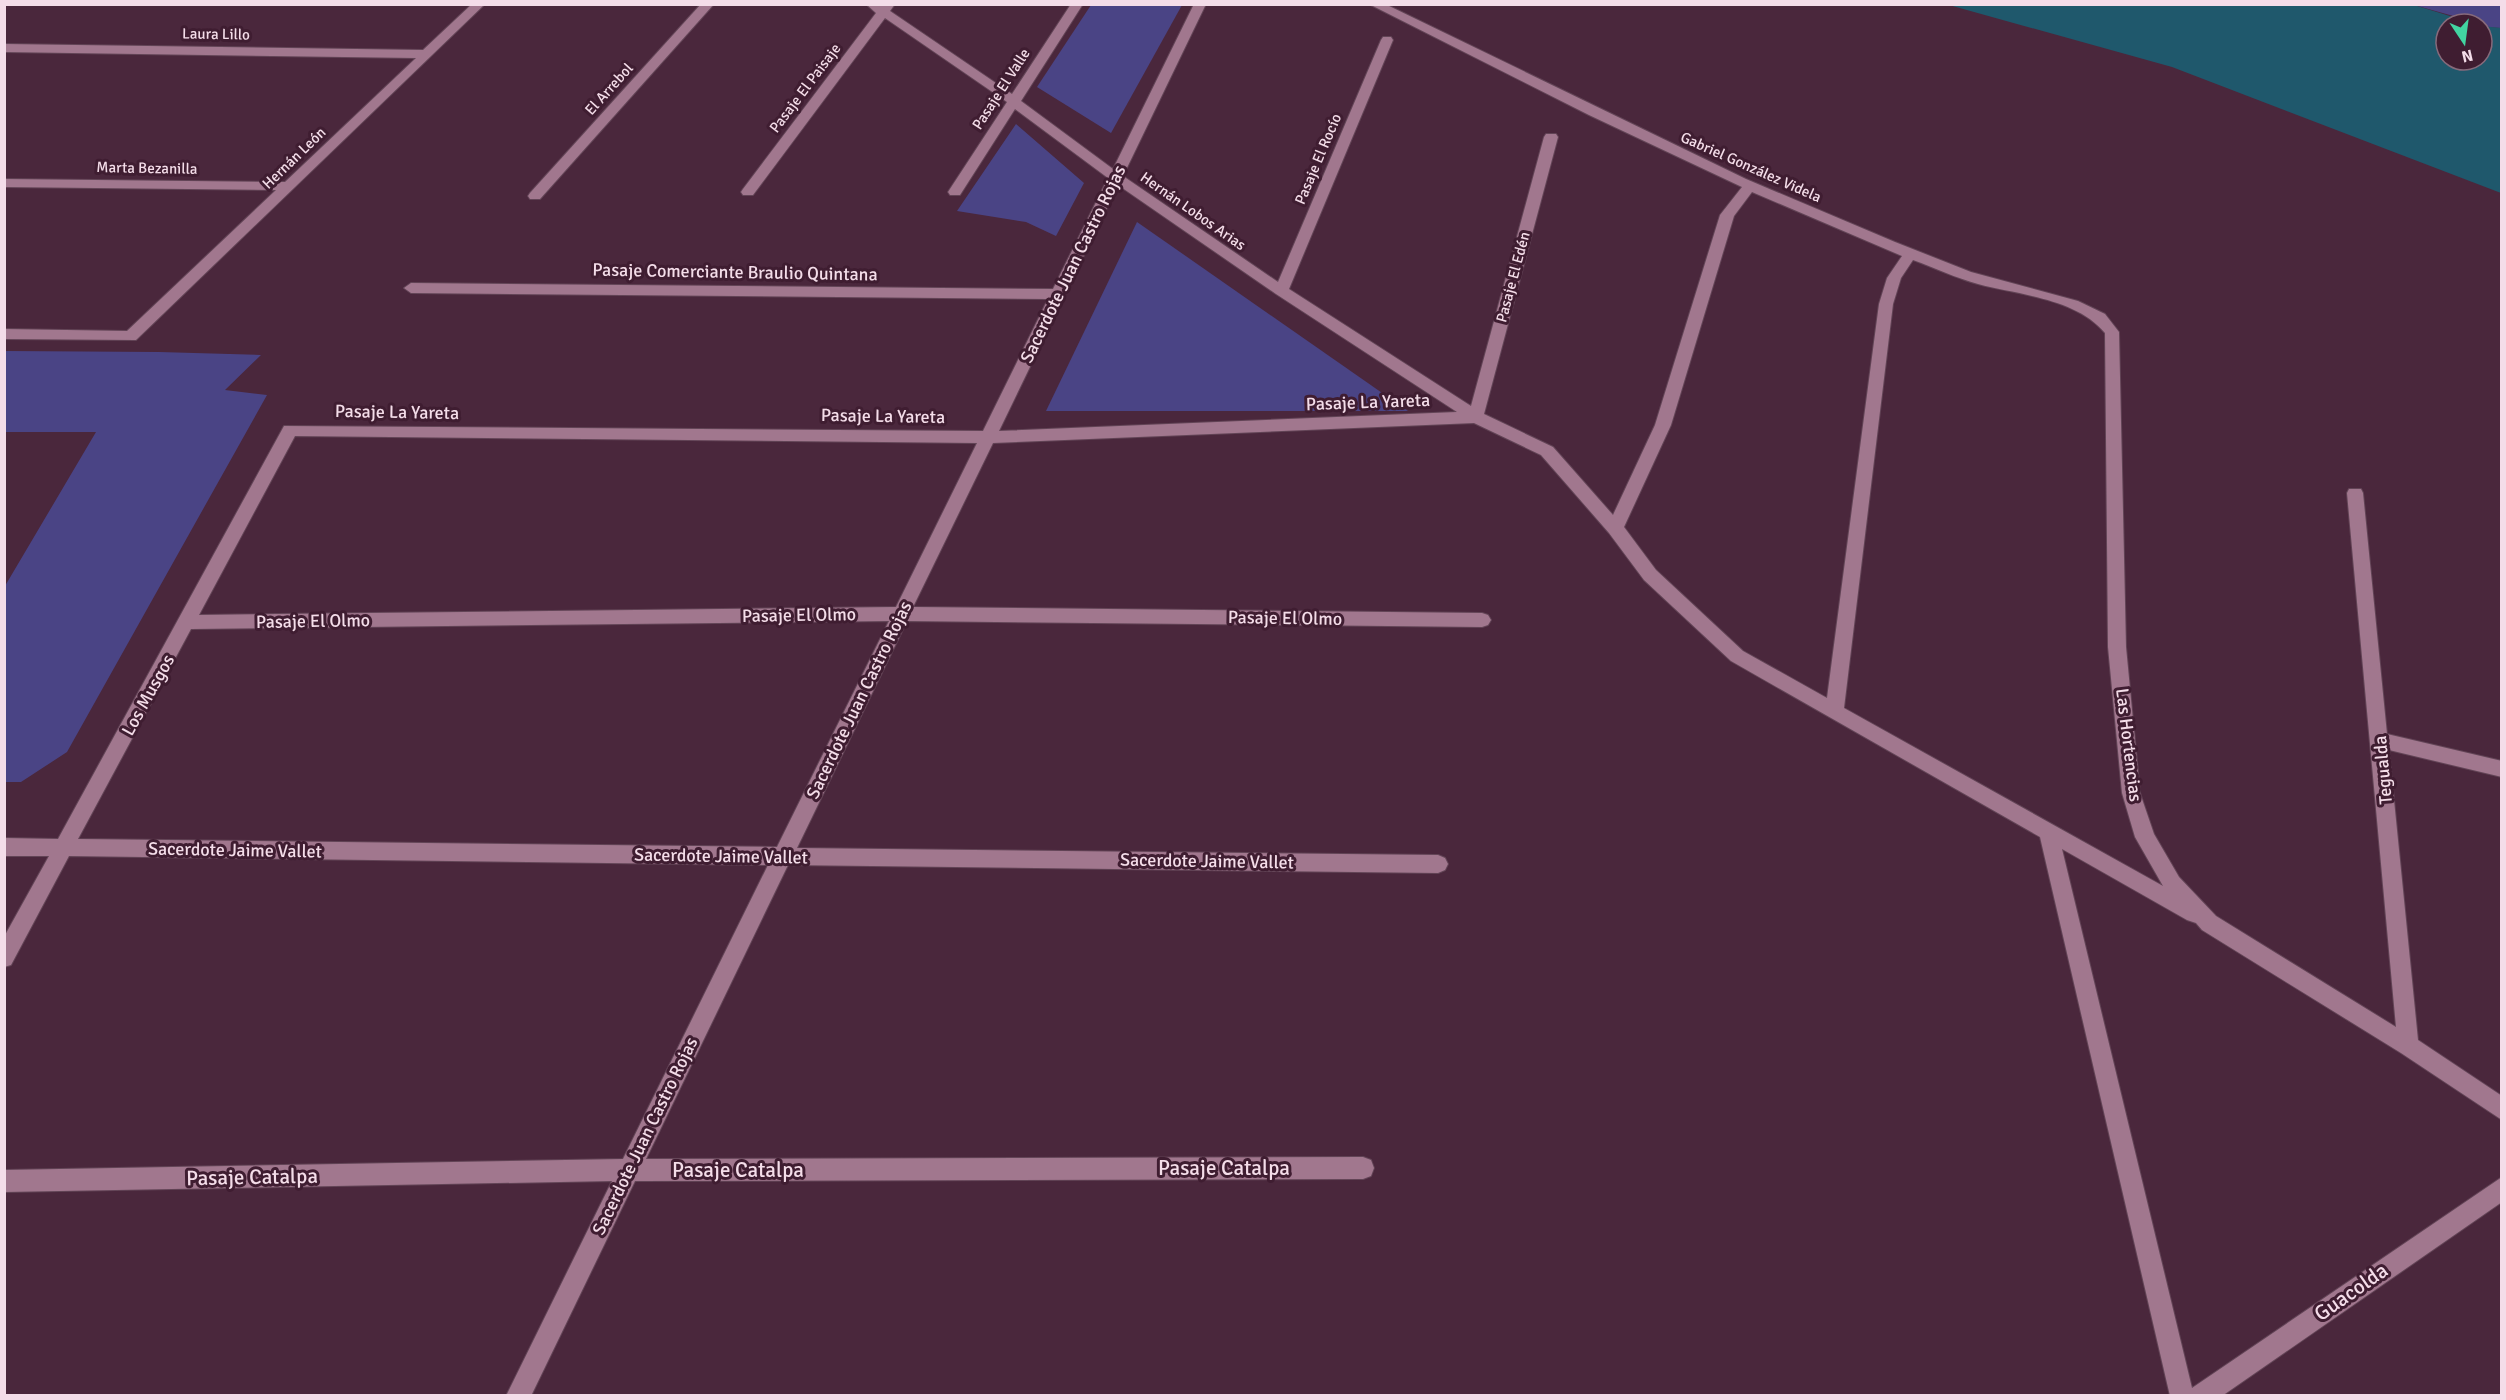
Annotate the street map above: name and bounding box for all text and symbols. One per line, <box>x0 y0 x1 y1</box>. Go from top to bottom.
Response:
north arrow <box>2434 12 2494 72</box>
street label: Laura Lillo <box>182 24 250 44</box>
street label: Pasaje El Paisaje <box>766 40 844 136</box>
street label: Pasaje El Valle <box>968 45 1034 133</box>
text: N <box>2459 45 2475 67</box>
street label: El Arrebol <box>581 59 637 119</box>
street label: Pasaje El Rocío <box>1291 111 1345 207</box>
street label: Hernán León <box>258 123 330 193</box>
street label: Gabriel González Videla <box>1678 128 1824 206</box>
street label: Marta Bezanilla <box>96 158 198 178</box>
street label: Sacerdote Juan Castro Rojas <box>1016 161 1131 366</box>
street label: Hernán Lobos Arias <box>1137 168 1249 254</box>
street label: Pasaje El Edén <box>1492 230 1534 324</box>
street label: Pasaje Comerciante Braulio Quintana <box>592 259 878 285</box>
street label: Pasaje La Yareta <box>1305 389 1431 415</box>
street label: Pasaje La Yareta <box>335 400 459 424</box>
street label: Pasaje La Yareta <box>821 404 945 428</box>
street label: Sacerdote Juan Castro Rojas <box>802 597 917 802</box>
street label: Pasaje El Olmo <box>742 603 856 627</box>
street label: Pasaje El Olmo <box>1228 606 1342 630</box>
street label: Pasaje El Olmo <box>256 609 370 633</box>
street label: Los Musgos <box>117 651 179 739</box>
street label: Las Hortencias <box>2111 687 2147 803</box>
street label: Tegualda <box>2369 735 2397 805</box>
street label: Sacerdote Jaime Vallet <box>148 837 322 863</box>
street label: Sacerdote Jaime Vallet <box>634 843 808 869</box>
street label: Sacerdote Jaime Vallet <box>1120 848 1294 874</box>
street label: Sacerdote Juan Castro Rojas <box>588 1033 703 1238</box>
street label: Pasaje Catalpa <box>1158 1155 1290 1181</box>
street label: Pasaje Catalpa <box>672 1157 804 1183</box>
street label: Pasaje Catalpa <box>186 1163 318 1191</box>
street label: Guacolda <box>2309 1257 2393 1327</box>

